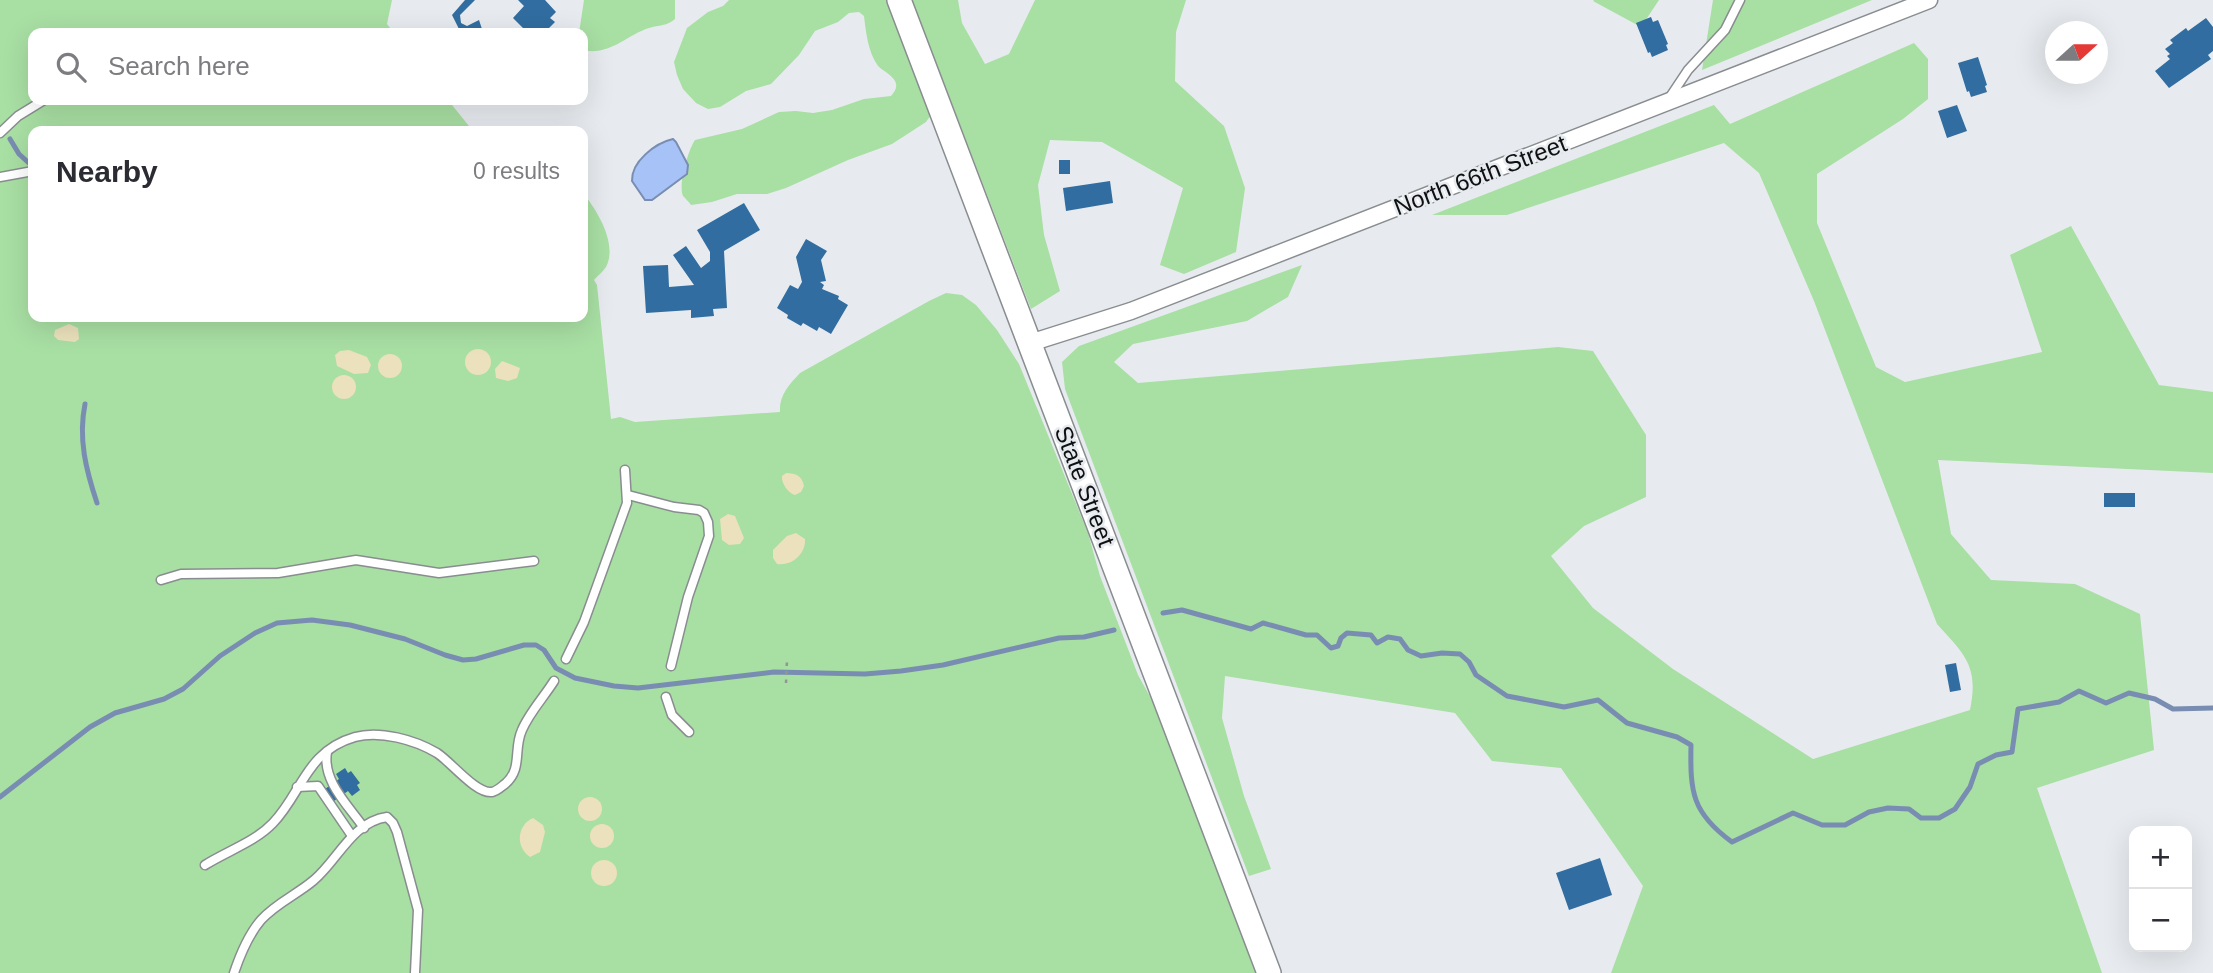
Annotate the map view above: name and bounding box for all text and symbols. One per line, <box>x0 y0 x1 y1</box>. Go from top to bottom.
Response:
north arrow <box>2045 21 2108 84</box>
search box <box>28 28 588 105</box>
icon: search <box>52 48 90 86</box>
text: Search here <box>108 51 250 81</box>
street label: North 66th Street <box>1390 130 1570 220</box>
text: Nearby <box>56 155 158 188</box>
text: 0 results <box>473 158 560 184</box>
street label: State Street <box>1050 422 1120 550</box>
map controls <box>2129 826 2192 952</box>
button: + <box>2129 826 2192 889</box>
button: − <box>2129 889 2192 952</box>

